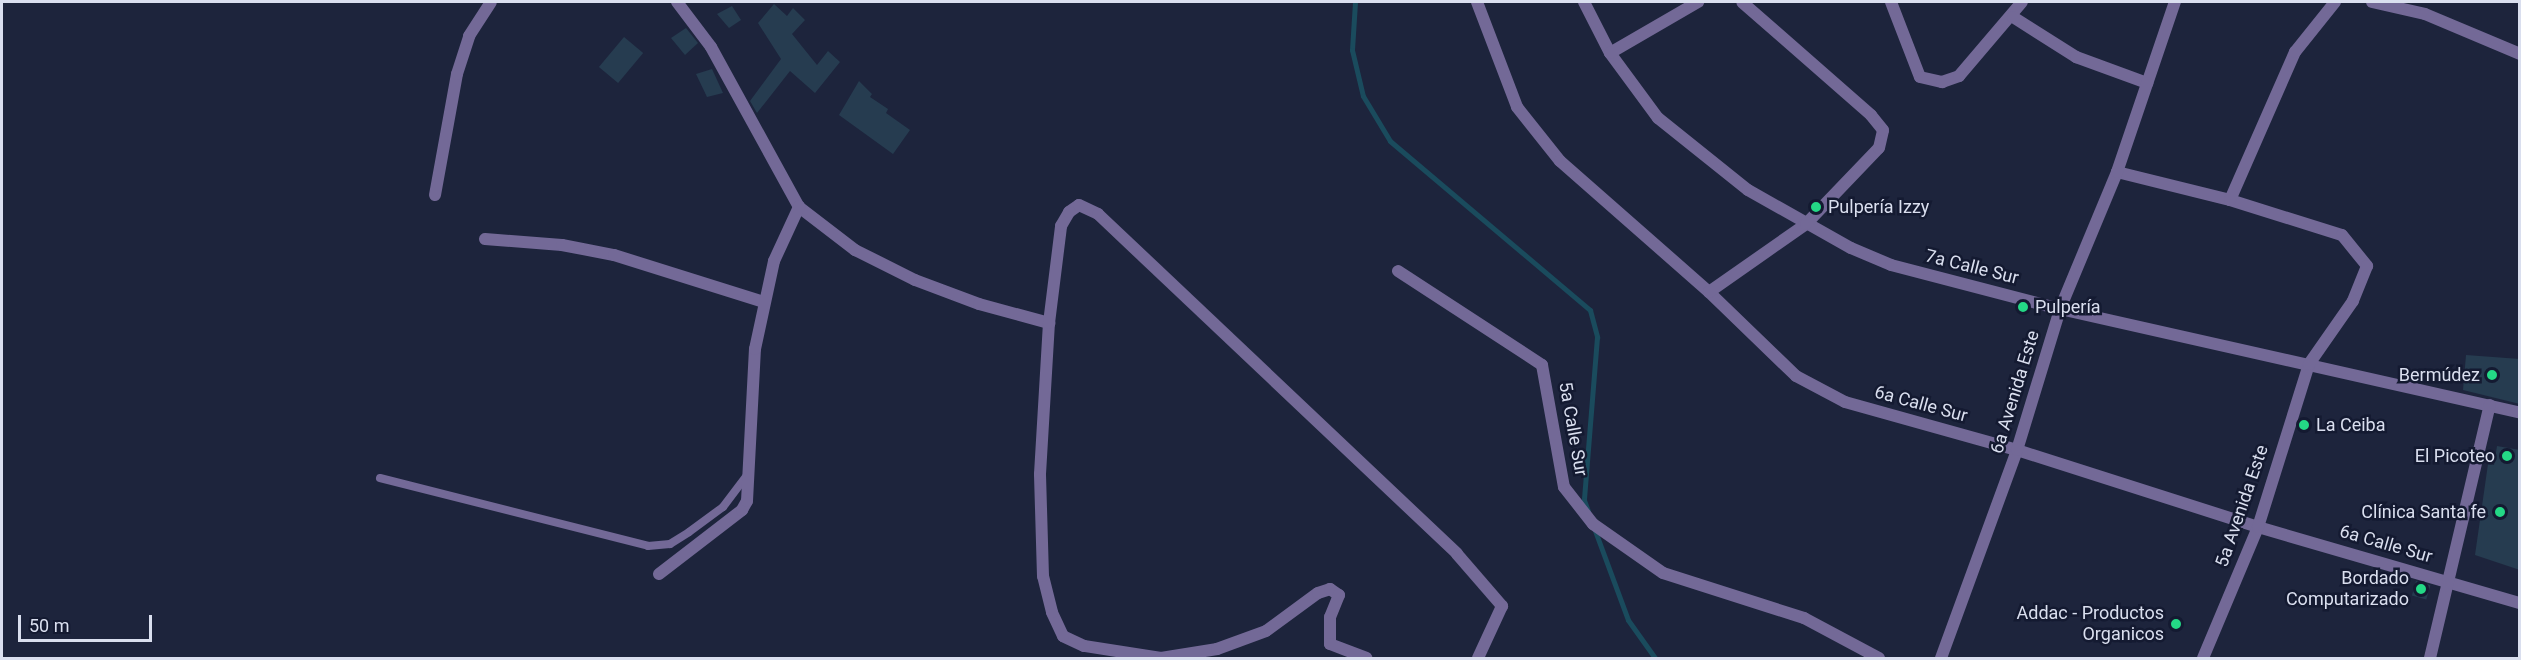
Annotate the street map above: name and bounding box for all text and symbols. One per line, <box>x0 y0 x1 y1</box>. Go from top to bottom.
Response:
place label: Pulpería Izzy <box>1828 196 1929 218</box>
marker: Pulpería Izzy <box>1809 200 1823 214</box>
street label: 7a Calle Sur <box>1923 245 2021 289</box>
place label: Pulpería <box>2035 296 2101 318</box>
marker: Pulpería <box>2016 300 2030 314</box>
street label: 6a Avenida Este <box>1986 328 2044 456</box>
place label: Bermúdez <box>2399 364 2480 386</box>
marker: Bermúdez <box>2485 368 2499 382</box>
street label: 5a Calle Sur <box>1554 380 1592 478</box>
street label: 6a Calle Sur <box>1872 381 1970 427</box>
place label: La Ceiba <box>2316 414 2385 436</box>
marker: La Ceiba <box>2297 418 2311 432</box>
street label: 5a Avenida Este <box>2211 442 2273 570</box>
place label: El Picoteo <box>2415 445 2495 467</box>
marker: El Picoteo <box>2500 449 2514 463</box>
place label: Clínica Santa fe <box>2361 501 2486 523</box>
marker: Clínica Santa fe <box>2491 503 2509 521</box>
street label: 6a Calle Sur <box>2337 520 2435 568</box>
place label: Bordado Computarizado <box>2286 568 2409 610</box>
marker: Bordado Computarizado <box>2414 582 2428 596</box>
scale bar <box>21 603 154 641</box>
place label: Addac - Productos Organicos <box>2017 603 2164 646</box>
text: 50 m <box>29 615 69 636</box>
marker: Addac - Productos Organicos <box>2169 617 2183 631</box>

